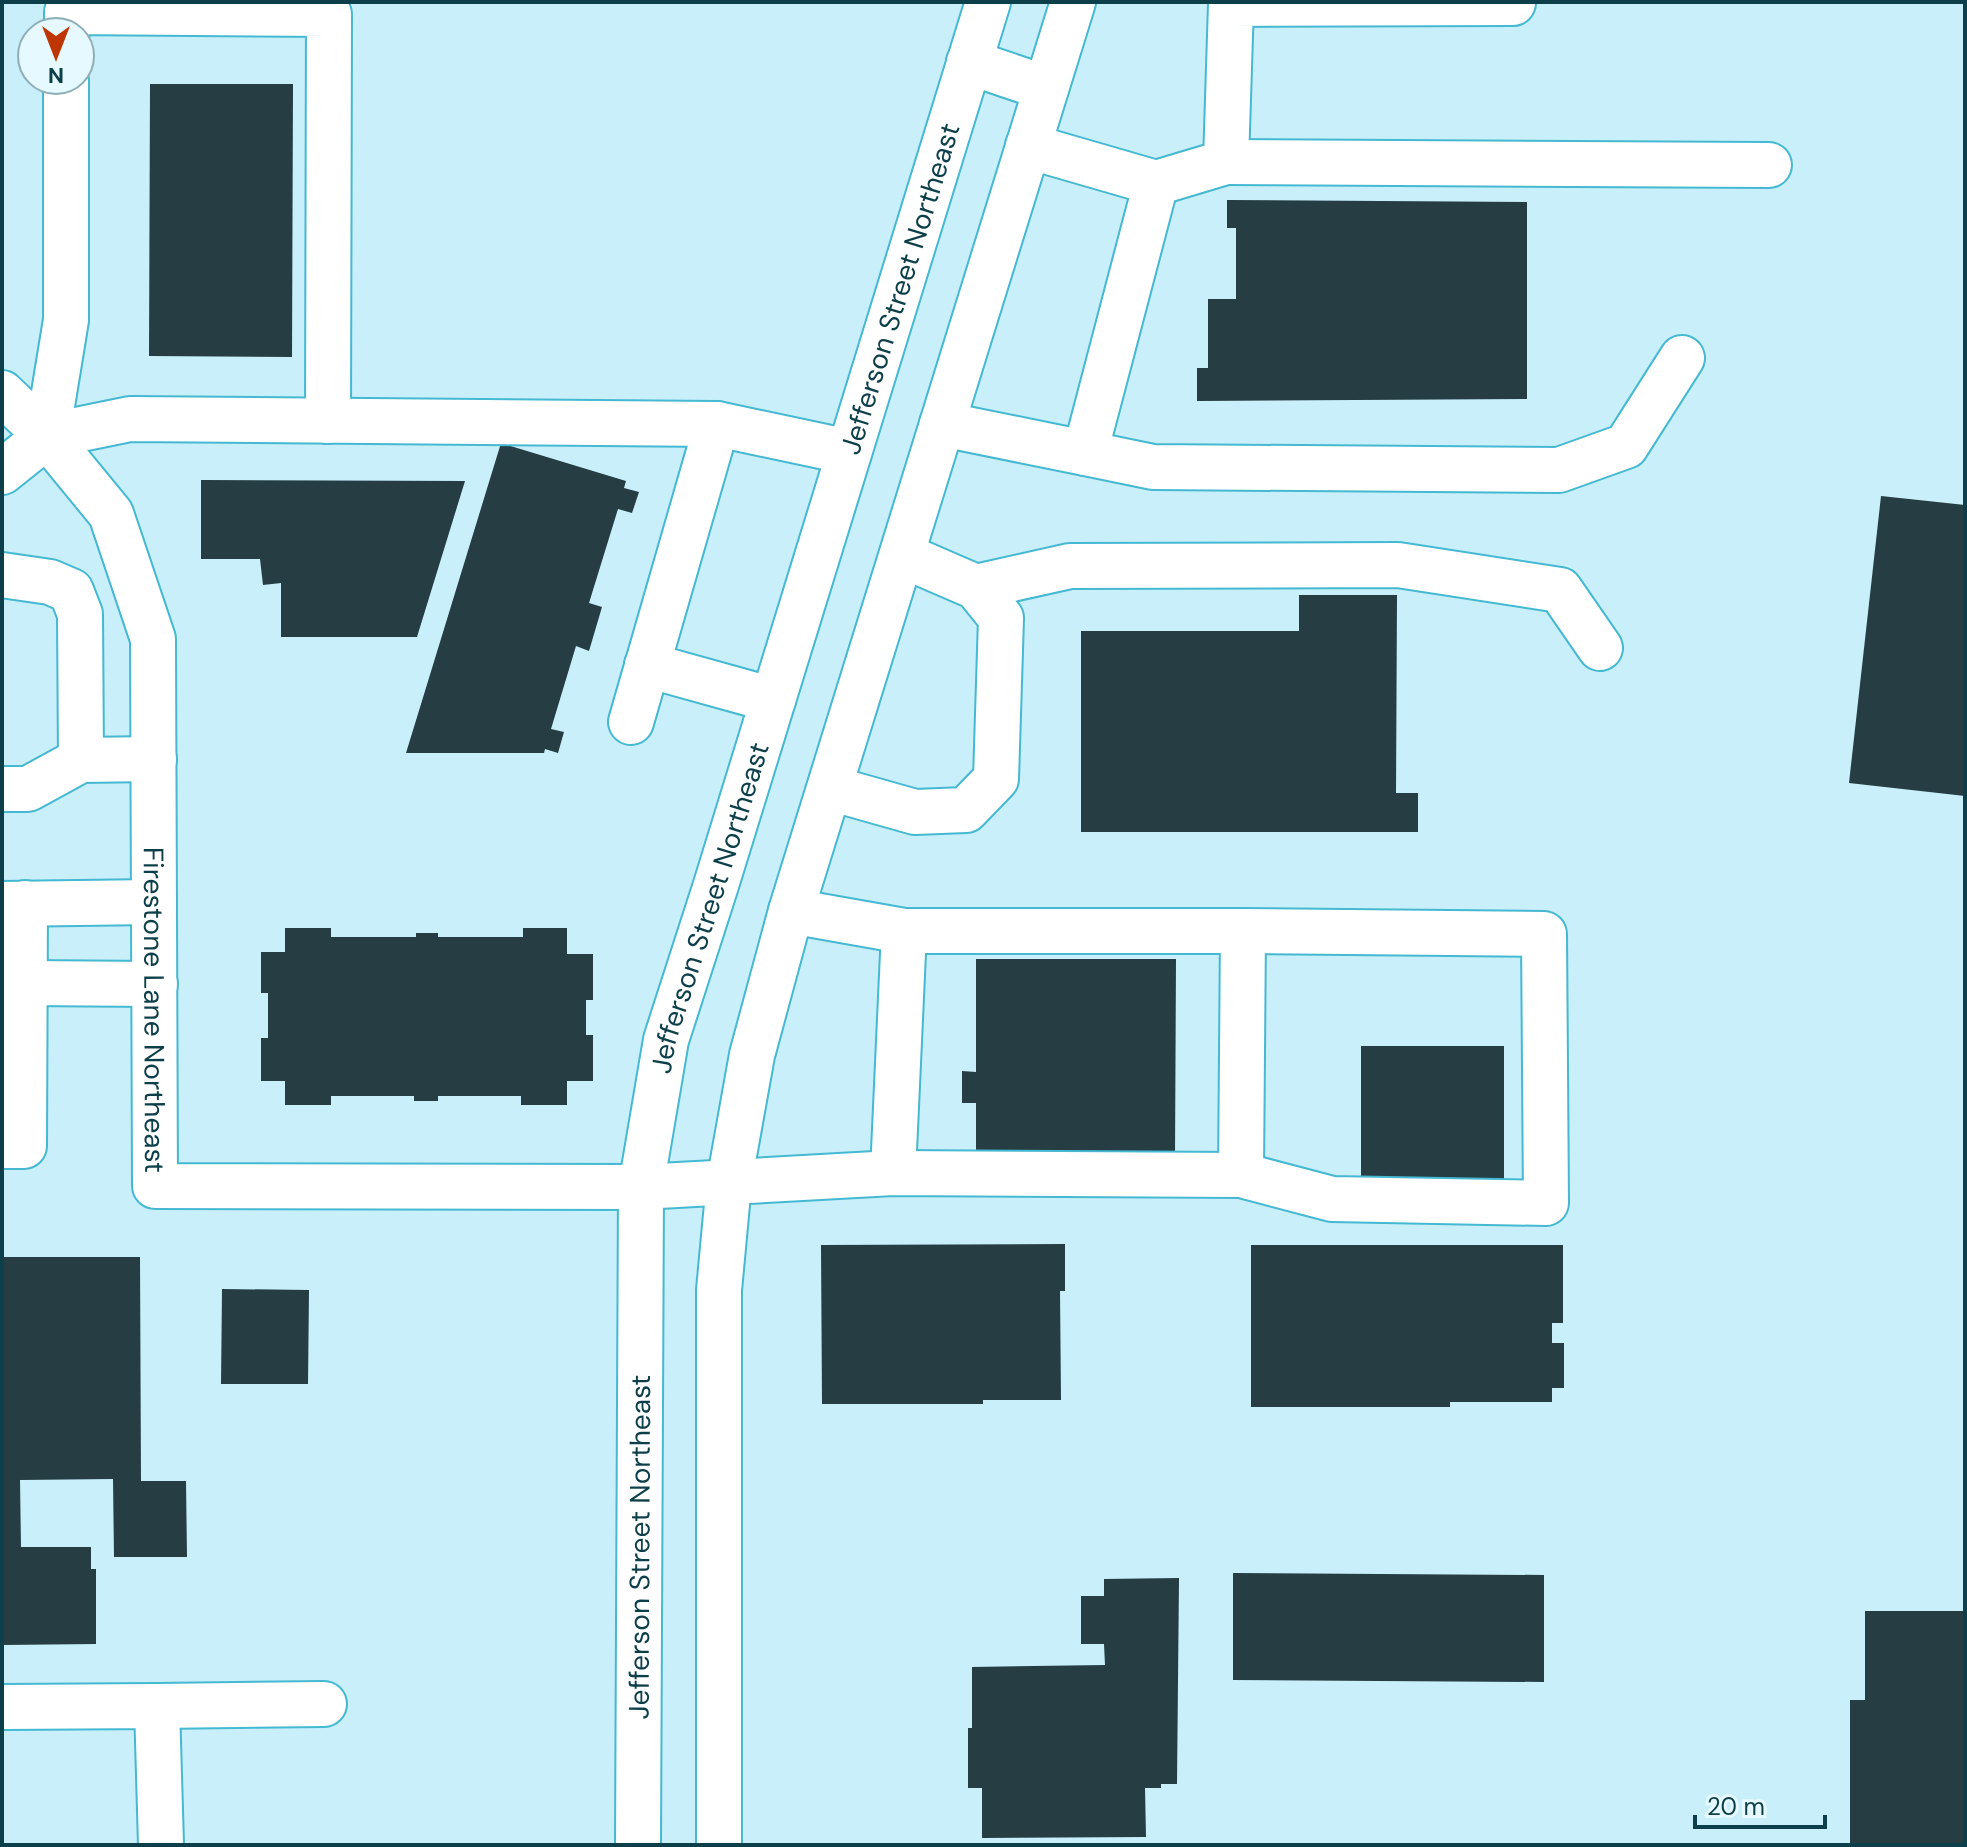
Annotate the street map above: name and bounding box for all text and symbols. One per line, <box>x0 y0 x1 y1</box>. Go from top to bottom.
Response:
north arrow <box>16 16 96 96</box>
text: N <box>48 61 64 90</box>
street label: Jefferson Street Northeast <box>832 119 969 459</box>
street label: Jefferson Street Northeast <box>643 738 778 1076</box>
street label: Firestone Lane Northeast <box>135 847 173 1173</box>
street label: Jefferson Street Northeast <box>621 1375 659 1719</box>
scale bar <box>1695 1779 1825 1829</box>
text: 20 m <box>1707 1791 1765 1822</box>

